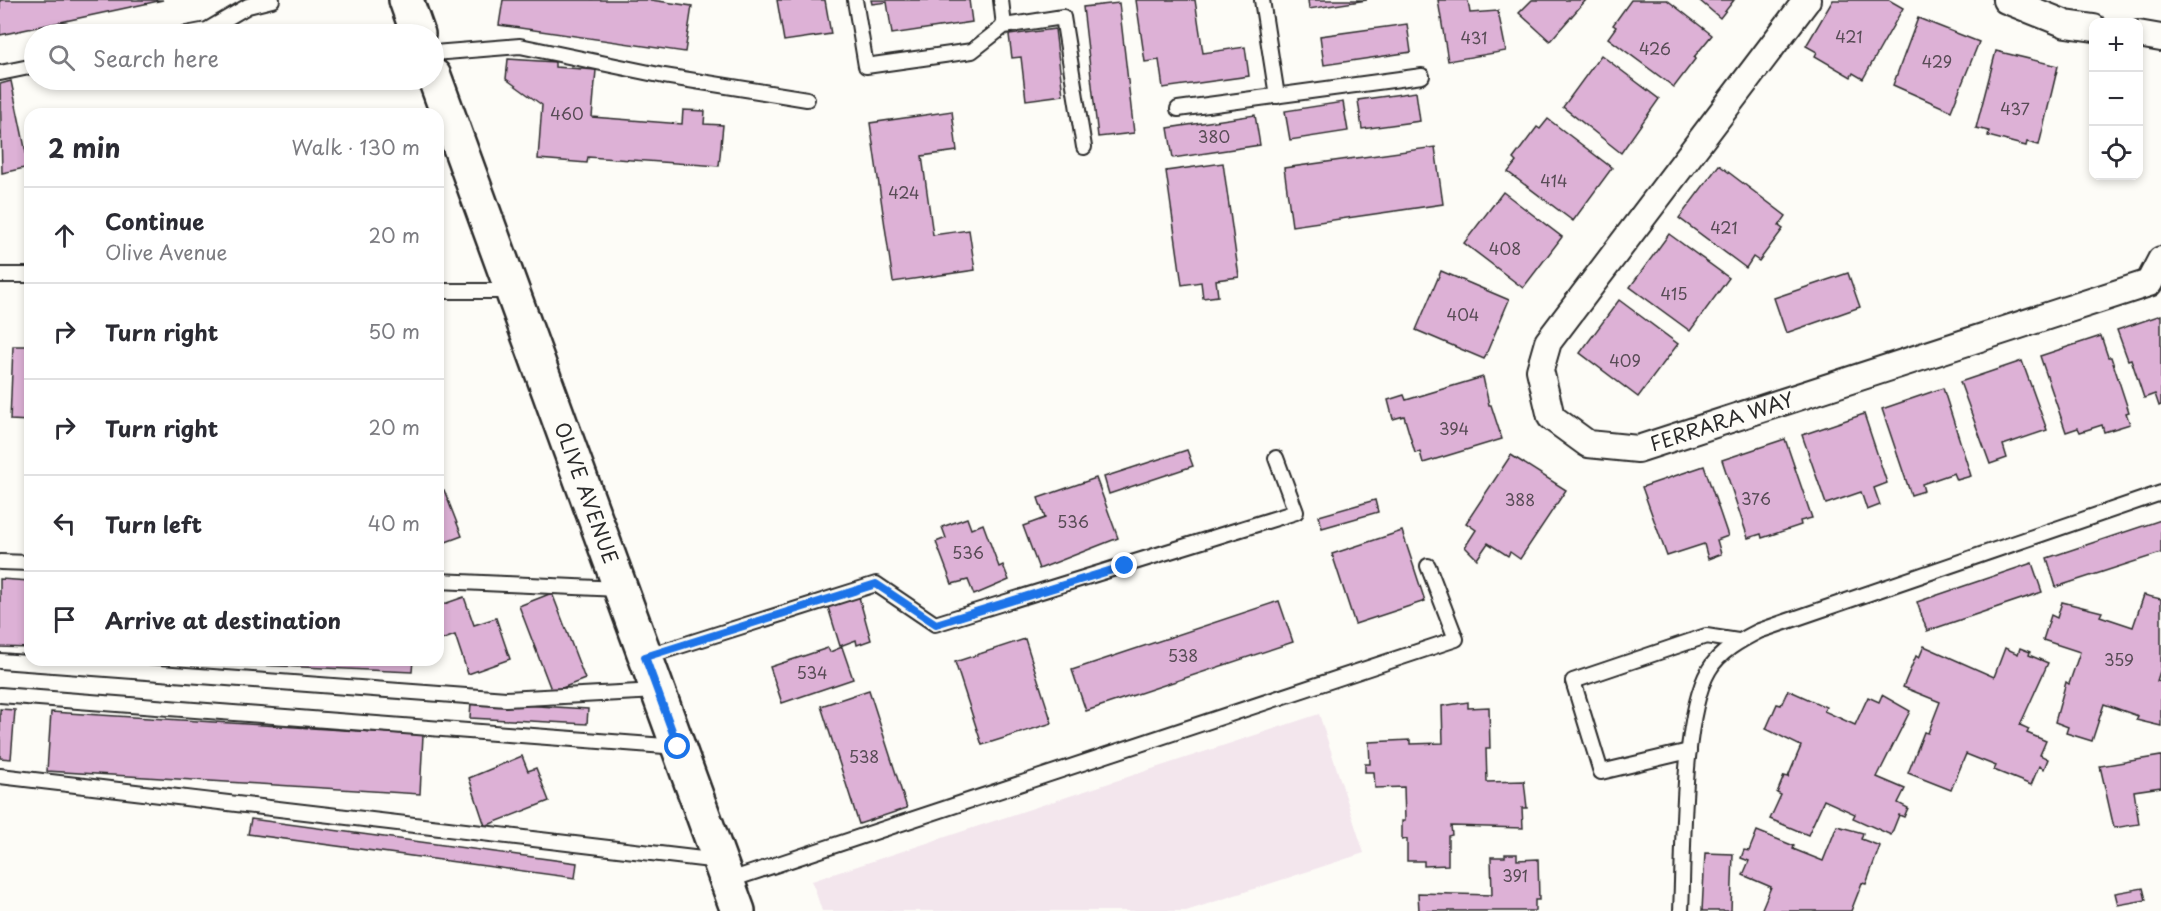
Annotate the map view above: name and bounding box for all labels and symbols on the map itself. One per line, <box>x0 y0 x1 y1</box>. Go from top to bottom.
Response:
house number: 421 <box>1835 24 1863 48</box>
house number: 431 <box>1461 25 1487 49</box>
house number: 426 <box>1639 36 1671 60</box>
house number: 429 <box>1922 49 1952 73</box>
house number: 437 <box>2000 96 2030 120</box>
house number: 460 <box>550 101 584 125</box>
house number: 380 <box>1198 124 1230 148</box>
house number: 414 <box>1540 168 1568 192</box>
house number: 424 <box>888 180 920 204</box>
house number: 421 <box>1710 215 1738 239</box>
house number: 408 <box>1489 236 1521 260</box>
house number: 415 <box>1660 281 1688 305</box>
house number: 404 <box>1447 302 1479 326</box>
house number: 409 <box>1609 348 1641 372</box>
street label: FERRARA WAY <box>1646 384 1798 459</box>
house number: 394 <box>1439 416 1469 440</box>
street label: OLIVE AVENUE <box>547 418 627 568</box>
house number: 376 <box>1741 486 1771 510</box>
house number: 388 <box>1505 487 1535 511</box>
house number: 536 <box>1057 509 1089 533</box>
house number: 536 <box>952 540 984 564</box>
route end <box>1111 552 1137 578</box>
house number: 538 <box>1168 643 1198 667</box>
house number: 359 <box>2104 647 2134 671</box>
house number: 534 <box>796 660 828 684</box>
route start <box>664 733 690 759</box>
house number: 538 <box>849 744 879 768</box>
house number: 391 <box>1502 863 1528 887</box>

